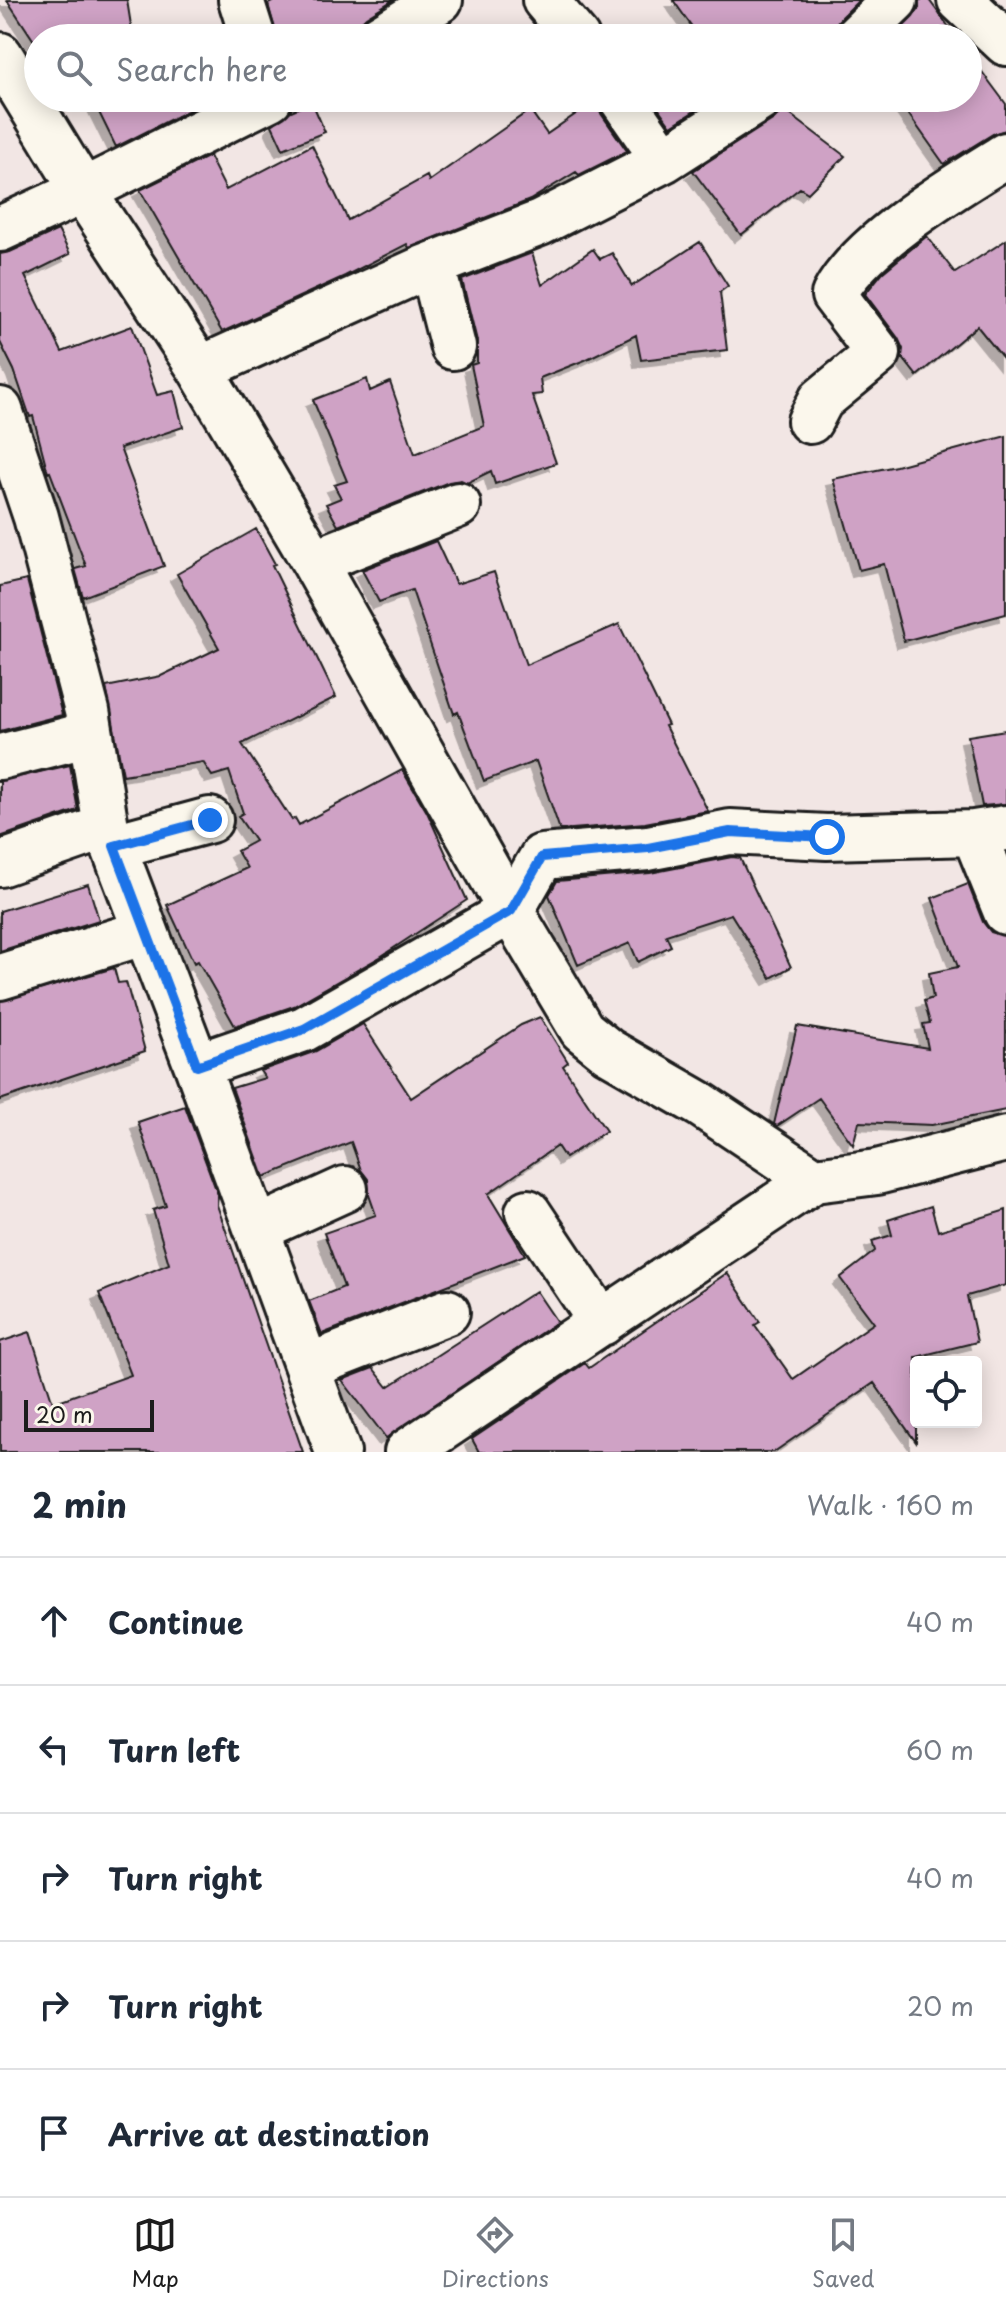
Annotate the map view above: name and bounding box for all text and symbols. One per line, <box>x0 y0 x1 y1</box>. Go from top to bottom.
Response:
search box <box>24 24 982 112</box>
icon: search <box>52 46 96 90</box>
text: Search here <box>116 46 288 91</box>
route end <box>192 802 228 838</box>
route start <box>809 819 845 855</box>
map controls <box>910 1356 982 1428</box>
button: locate <box>910 1356 982 1428</box>
scale bar <box>24 1396 154 1432</box>
text: 20 m <box>36 1397 93 1430</box>
text: 2 min <box>32 1478 127 1530</box>
text: Walk · 160 m <box>807 1485 974 1524</box>
icon: ahead <box>32 1599 76 1643</box>
text: Continue <box>108 1599 243 1644</box>
text: 40 m <box>906 1602 974 1641</box>
icon: left <box>32 1727 76 1771</box>
text: Turn left <box>108 1727 240 1772</box>
text: 60 m <box>906 1730 974 1769</box>
icon: right <box>32 1855 76 1899</box>
text: Turn right <box>108 1855 263 1900</box>
text: 40 m <box>906 1858 974 1897</box>
icon: right <box>32 1983 76 2027</box>
text: Turn right <box>108 1983 263 2028</box>
text: 20 m <box>907 1986 974 2025</box>
icon: arrive <box>32 2111 76 2155</box>
text: Arrive at destination <box>108 2111 430 2156</box>
tab: Map <box>132 2213 179 2294</box>
tab: Directions <box>442 2213 549 2294</box>
tab: Saved <box>812 2213 874 2294</box>

